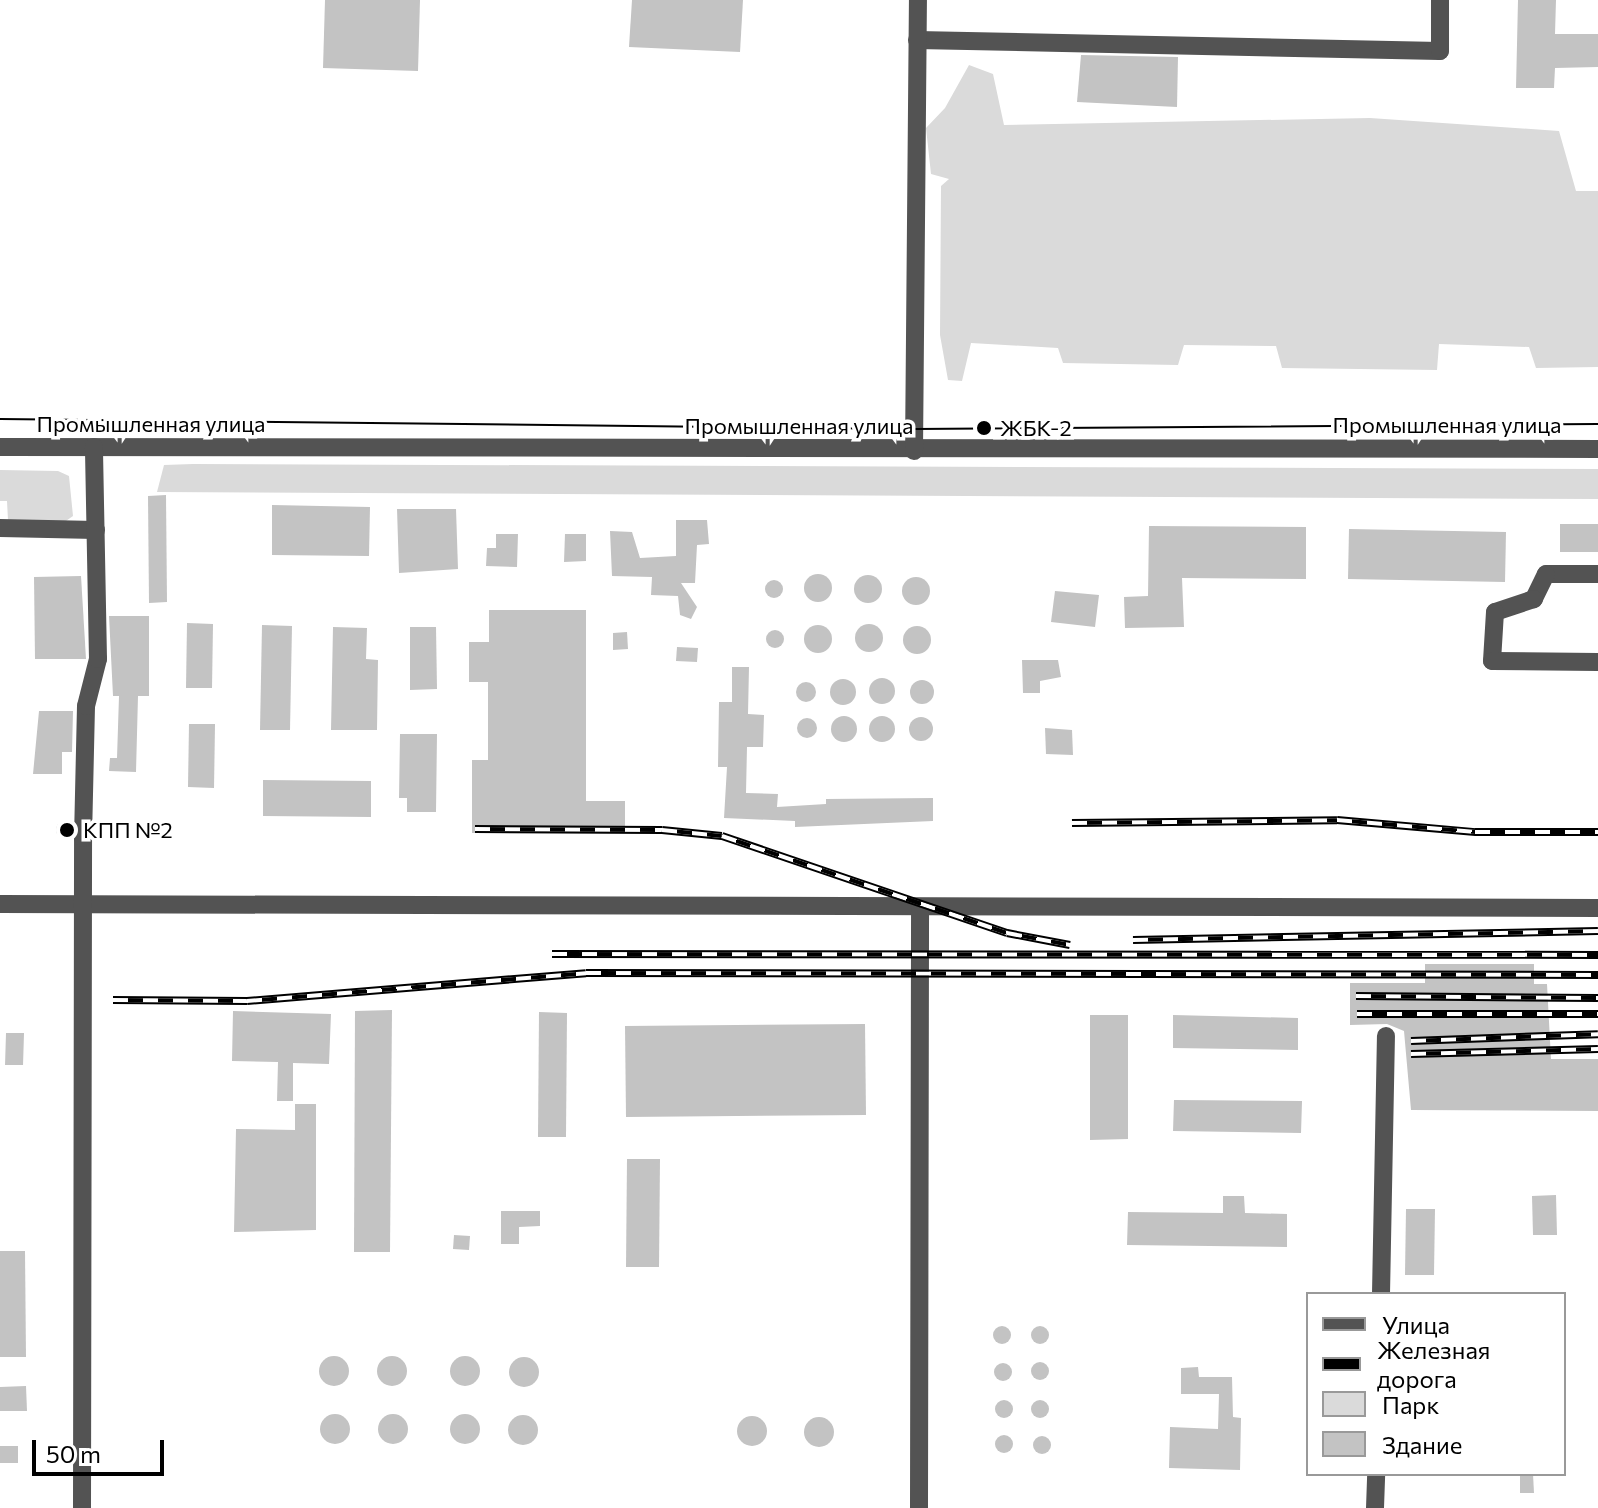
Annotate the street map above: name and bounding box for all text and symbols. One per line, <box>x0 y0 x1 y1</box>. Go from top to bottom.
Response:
street label: Промышленная улица <box>37 411 265 437</box>
street label: Промышленная улица <box>1333 412 1561 438</box>
street label: Промышленная улица <box>685 413 913 439</box>
place label: ЖБК-2 <box>1000 415 1072 441</box>
marker: ЖБК-2 <box>975 419 993 437</box>
place label: КПП №2 <box>83 817 173 843</box>
marker: КПП №2 <box>58 821 76 839</box>
legend <box>1306 1292 1566 1476</box>
text: Улица <box>1382 1310 1450 1339</box>
text: Железная дорога <box>1377 1335 1490 1393</box>
text: Парк <box>1382 1390 1439 1419</box>
scale bar <box>36 1424 168 1474</box>
text: Здание <box>1382 1430 1462 1459</box>
text: 50 m <box>46 1439 101 1468</box>

